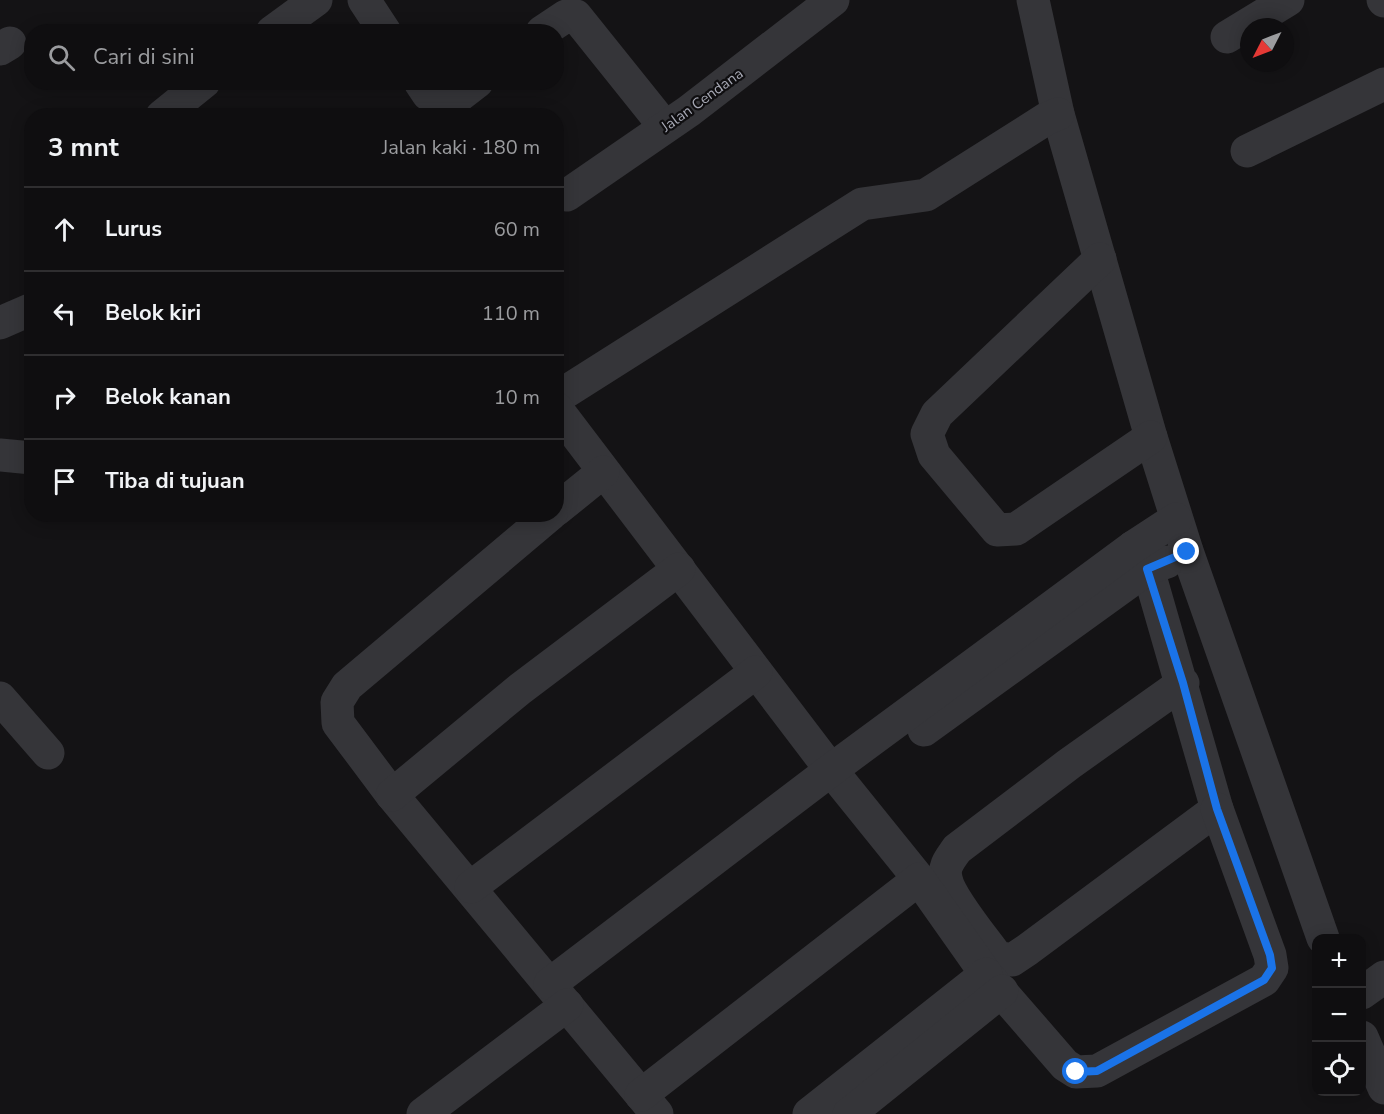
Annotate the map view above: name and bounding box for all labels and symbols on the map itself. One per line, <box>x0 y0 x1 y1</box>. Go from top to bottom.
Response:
north arrow <box>1240 18 1294 72</box>
street label: Jalan Cendana <box>656 63 747 137</box>
route end <box>1173 538 1199 564</box>
route start <box>1062 1058 1088 1084</box>

